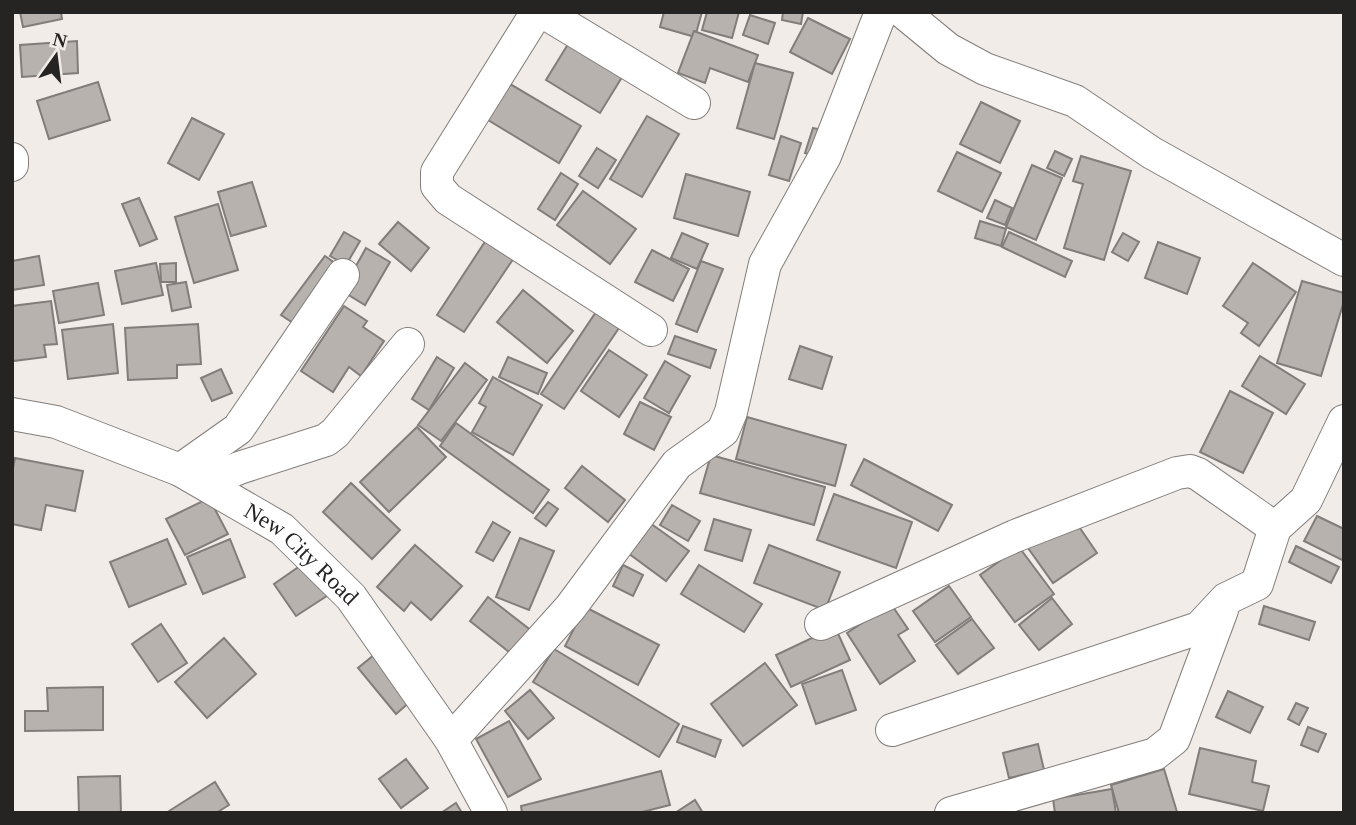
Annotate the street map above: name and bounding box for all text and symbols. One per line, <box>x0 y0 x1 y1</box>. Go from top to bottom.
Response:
north arrow <box>21 21 91 91</box>
text: N <box>51 28 69 52</box>
street label: New City Road <box>240 498 363 610</box>

